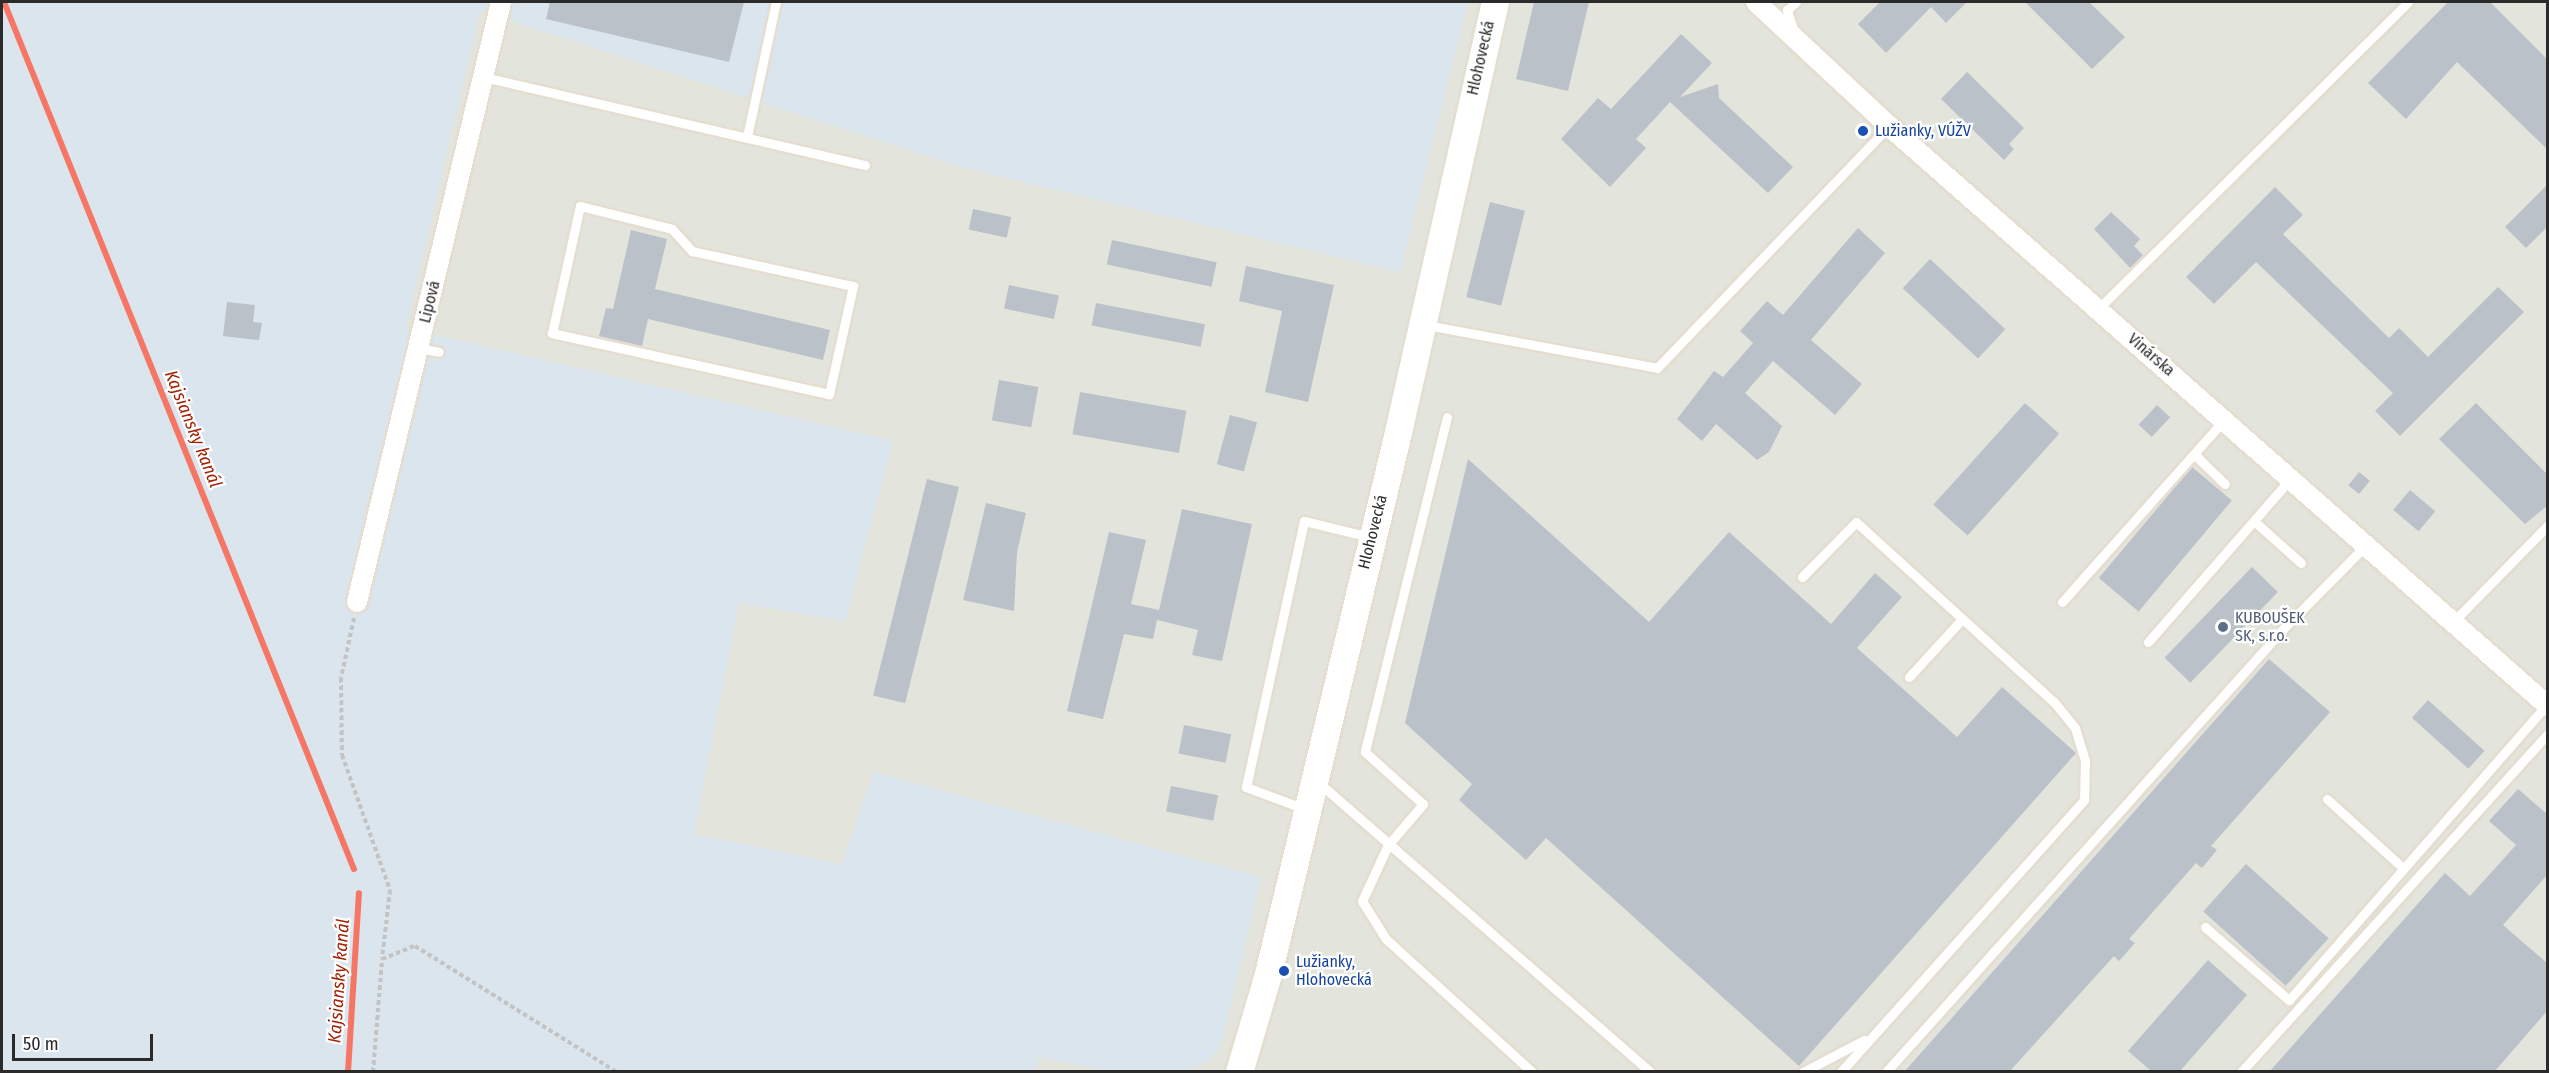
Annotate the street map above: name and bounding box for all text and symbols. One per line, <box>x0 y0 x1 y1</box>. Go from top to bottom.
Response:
street label: Hlohovecká <box>1463 19 1499 97</box>
place label: Lužianky, VÚŽV <box>1875 121 1971 141</box>
marker: Lužianky, VÚŽV <box>1856 124 1870 138</box>
street label: Lipová <box>416 279 444 325</box>
street label: Vinárska <box>2124 329 2178 381</box>
water label: Kajsiansky kanál <box>160 367 226 491</box>
street label: Hlohovecká <box>1355 493 1391 571</box>
place label: KUBOUŠEK SK, s.r.o. <box>2235 608 2305 646</box>
marker: KUBOUŠEK SK, s.r.o. <box>2216 620 2230 634</box>
water label: Kajsiansky kanál <box>324 918 354 1044</box>
place label: Lužianky, Hlohovecká <box>1296 952 1372 990</box>
marker: Lužianky, Hlohovecká <box>1277 964 1291 978</box>
scale bar <box>15 1022 156 1060</box>
text: 50 m <box>23 1033 59 1055</box>

